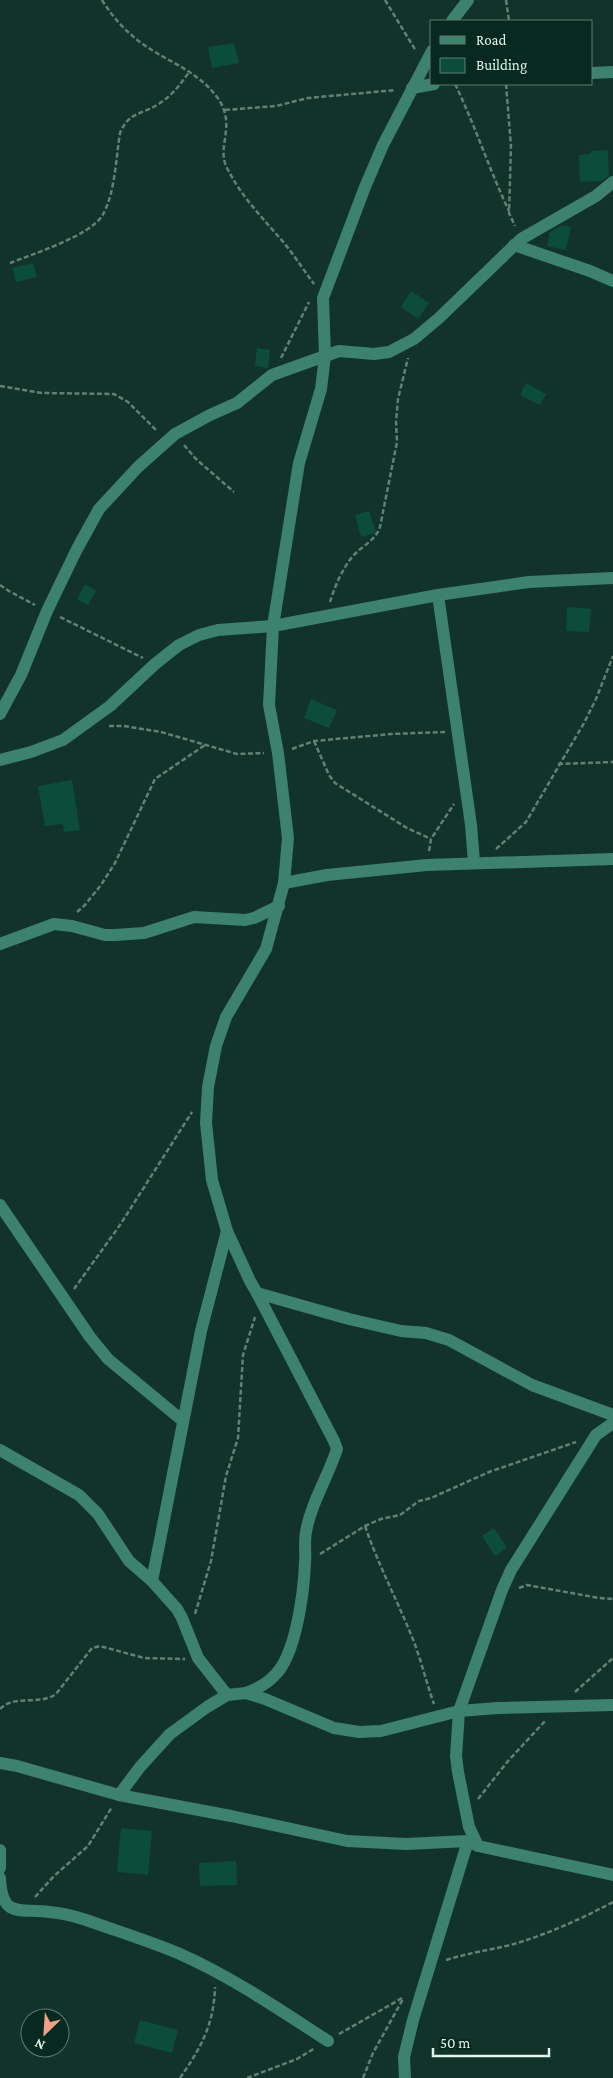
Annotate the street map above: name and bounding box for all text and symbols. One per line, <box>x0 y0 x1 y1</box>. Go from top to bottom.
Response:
legend <box>430 20 593 85</box>
text: Road <box>476 32 507 48</box>
text: Building <box>476 57 527 74</box>
north arrow <box>20 2008 70 2058</box>
scale bar <box>433 2026 549 2058</box>
text: N <box>31 2035 47 2054</box>
text: 50 m <box>440 2035 470 2051</box>

